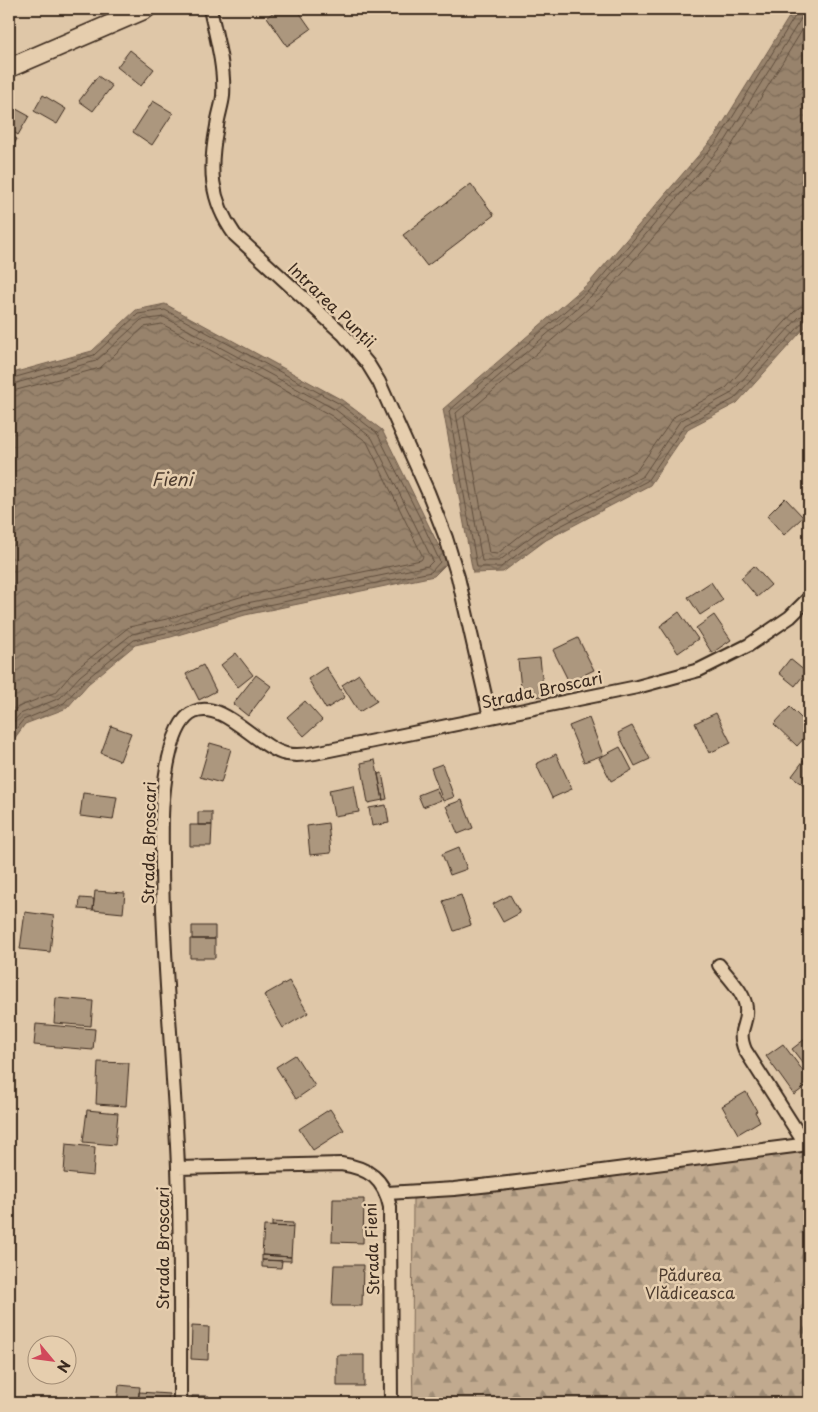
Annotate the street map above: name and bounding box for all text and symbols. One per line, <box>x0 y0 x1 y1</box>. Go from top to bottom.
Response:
street label: Intrarea Punții <box>283 256 382 353</box>
water label: Fieni <box>152 465 195 492</box>
street label: Strada Broscari <box>479 664 605 714</box>
street label: Strada Broscari <box>135 781 161 905</box>
street label: Strada Broscari <box>150 1186 174 1310</box>
street label: Strada Fieni <box>357 1202 385 1296</box>
park label: Pădurea Vlădiceasca <box>645 1262 735 1304</box>
north arrow <box>28 1334 78 1384</box>
text: N <box>52 1357 76 1376</box>

